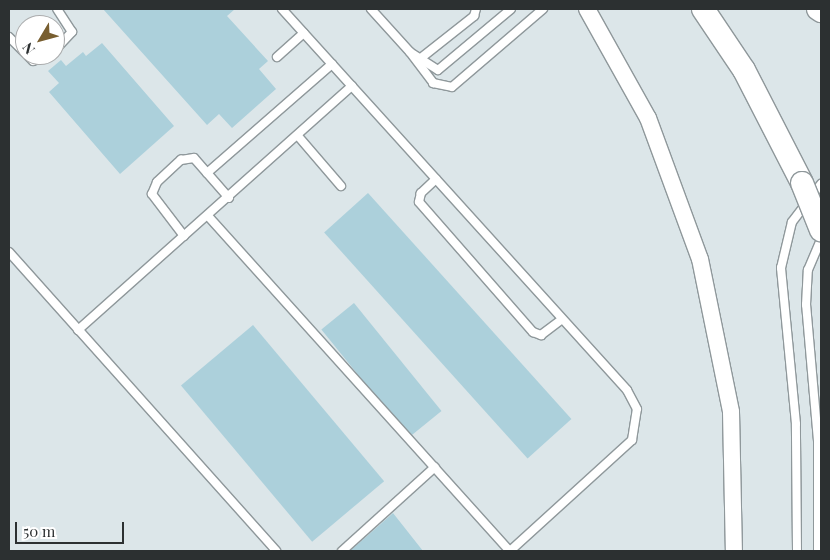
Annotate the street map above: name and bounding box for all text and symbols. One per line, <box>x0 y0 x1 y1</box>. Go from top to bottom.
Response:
north arrow <box>15 15 65 65</box>
text: N <box>18 39 39 58</box>
scale bar <box>18 512 126 544</box>
text: 50 m <box>23 521 55 541</box>

